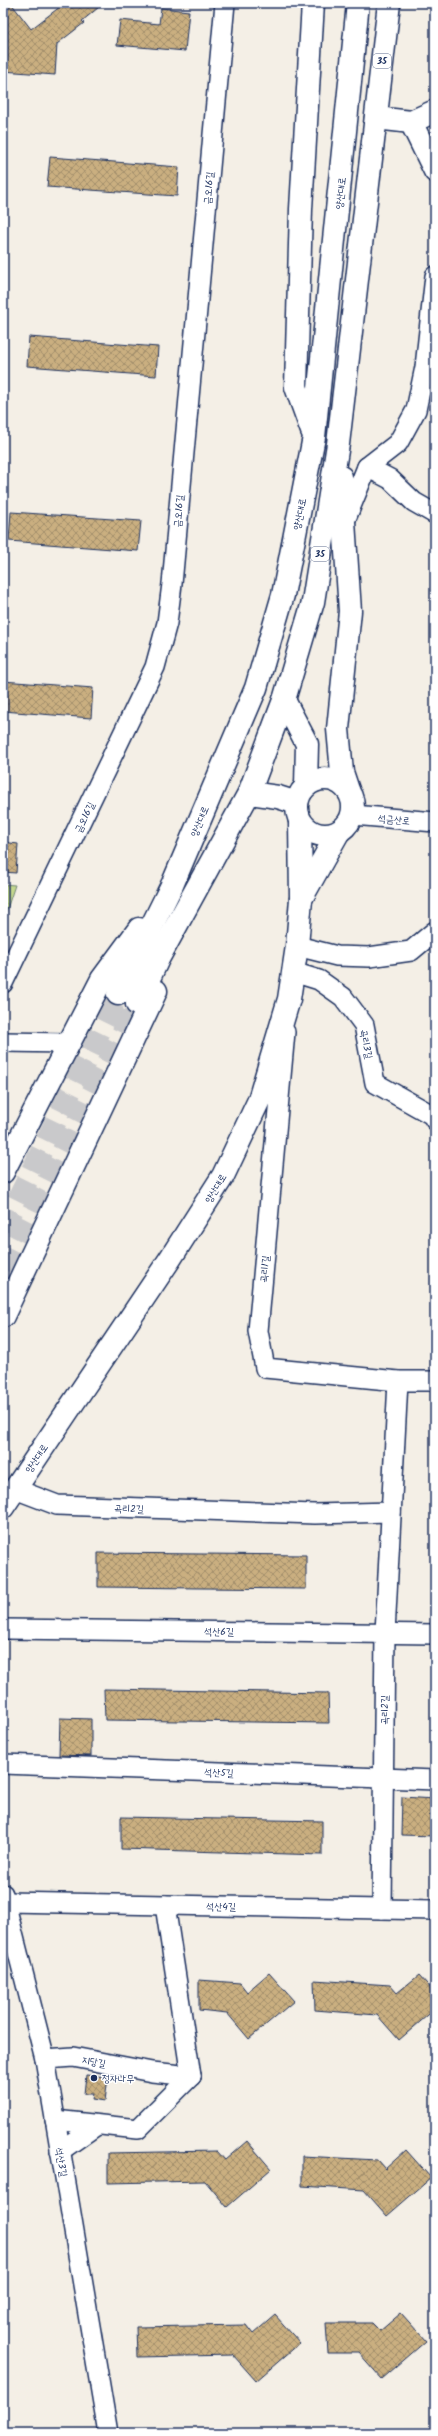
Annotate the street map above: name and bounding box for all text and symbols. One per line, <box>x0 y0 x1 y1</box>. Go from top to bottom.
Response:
road number: 35 <box>373 54 391 68</box>
street label: 금오16길 <box>200 171 218 205</box>
street label: 양산대로 <box>331 176 351 210</box>
street label: 금오16길 <box>170 494 188 528</box>
street label: 양산대로 <box>289 497 311 532</box>
road number: 35 <box>311 547 329 561</box>
street label: 금오16길 <box>71 799 99 836</box>
street label: 양산대로 <box>186 803 214 839</box>
street label: 석금산로 <box>377 811 411 829</box>
street label: 곡리3길 <box>355 1028 377 1060</box>
street label: 양산대로 <box>201 1171 231 1206</box>
street label: 곡리1길 <box>256 1255 274 1283</box>
street label: 양산대로 <box>21 1441 52 1476</box>
street label: 곡리2길 <box>114 1500 144 1518</box>
street label: 석산6길 <box>204 1624 234 1640</box>
street label: 곡리2길 <box>377 1695 393 1725</box>
street label: 석산5길 <box>204 1764 234 1782</box>
street label: 석산4길 <box>206 1899 236 1915</box>
street label: 지당길 <box>81 2052 107 2072</box>
place label: 정자나무 <box>102 2071 134 2087</box>
marker: 정자나무 <box>89 2073 99 2083</box>
street label: 석산3길 <box>51 2146 71 2178</box>

